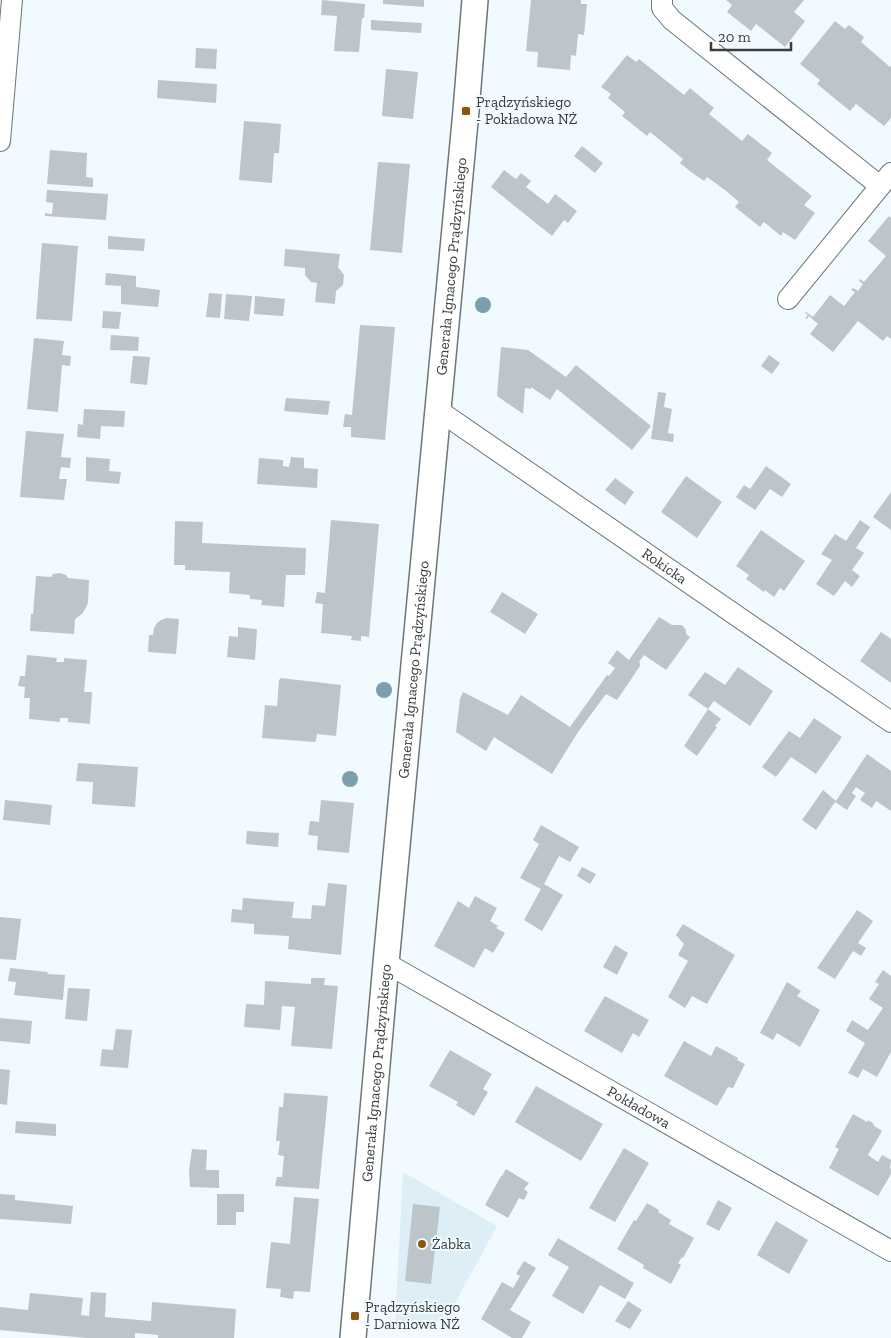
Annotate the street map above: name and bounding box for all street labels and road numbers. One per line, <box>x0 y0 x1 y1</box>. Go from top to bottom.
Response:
street label: Generała Ignacego Prądzyńskiego <box>432 157 471 376</box>
street label: Rokicka <box>638 544 691 588</box>
street label: Generała Ignacego Prądzyńskiego <box>394 560 433 779</box>
street label: Generała Ignacego Prądzyńskiego <box>358 963 395 1183</box>
street label: Pokładowa <box>604 1082 674 1132</box>

